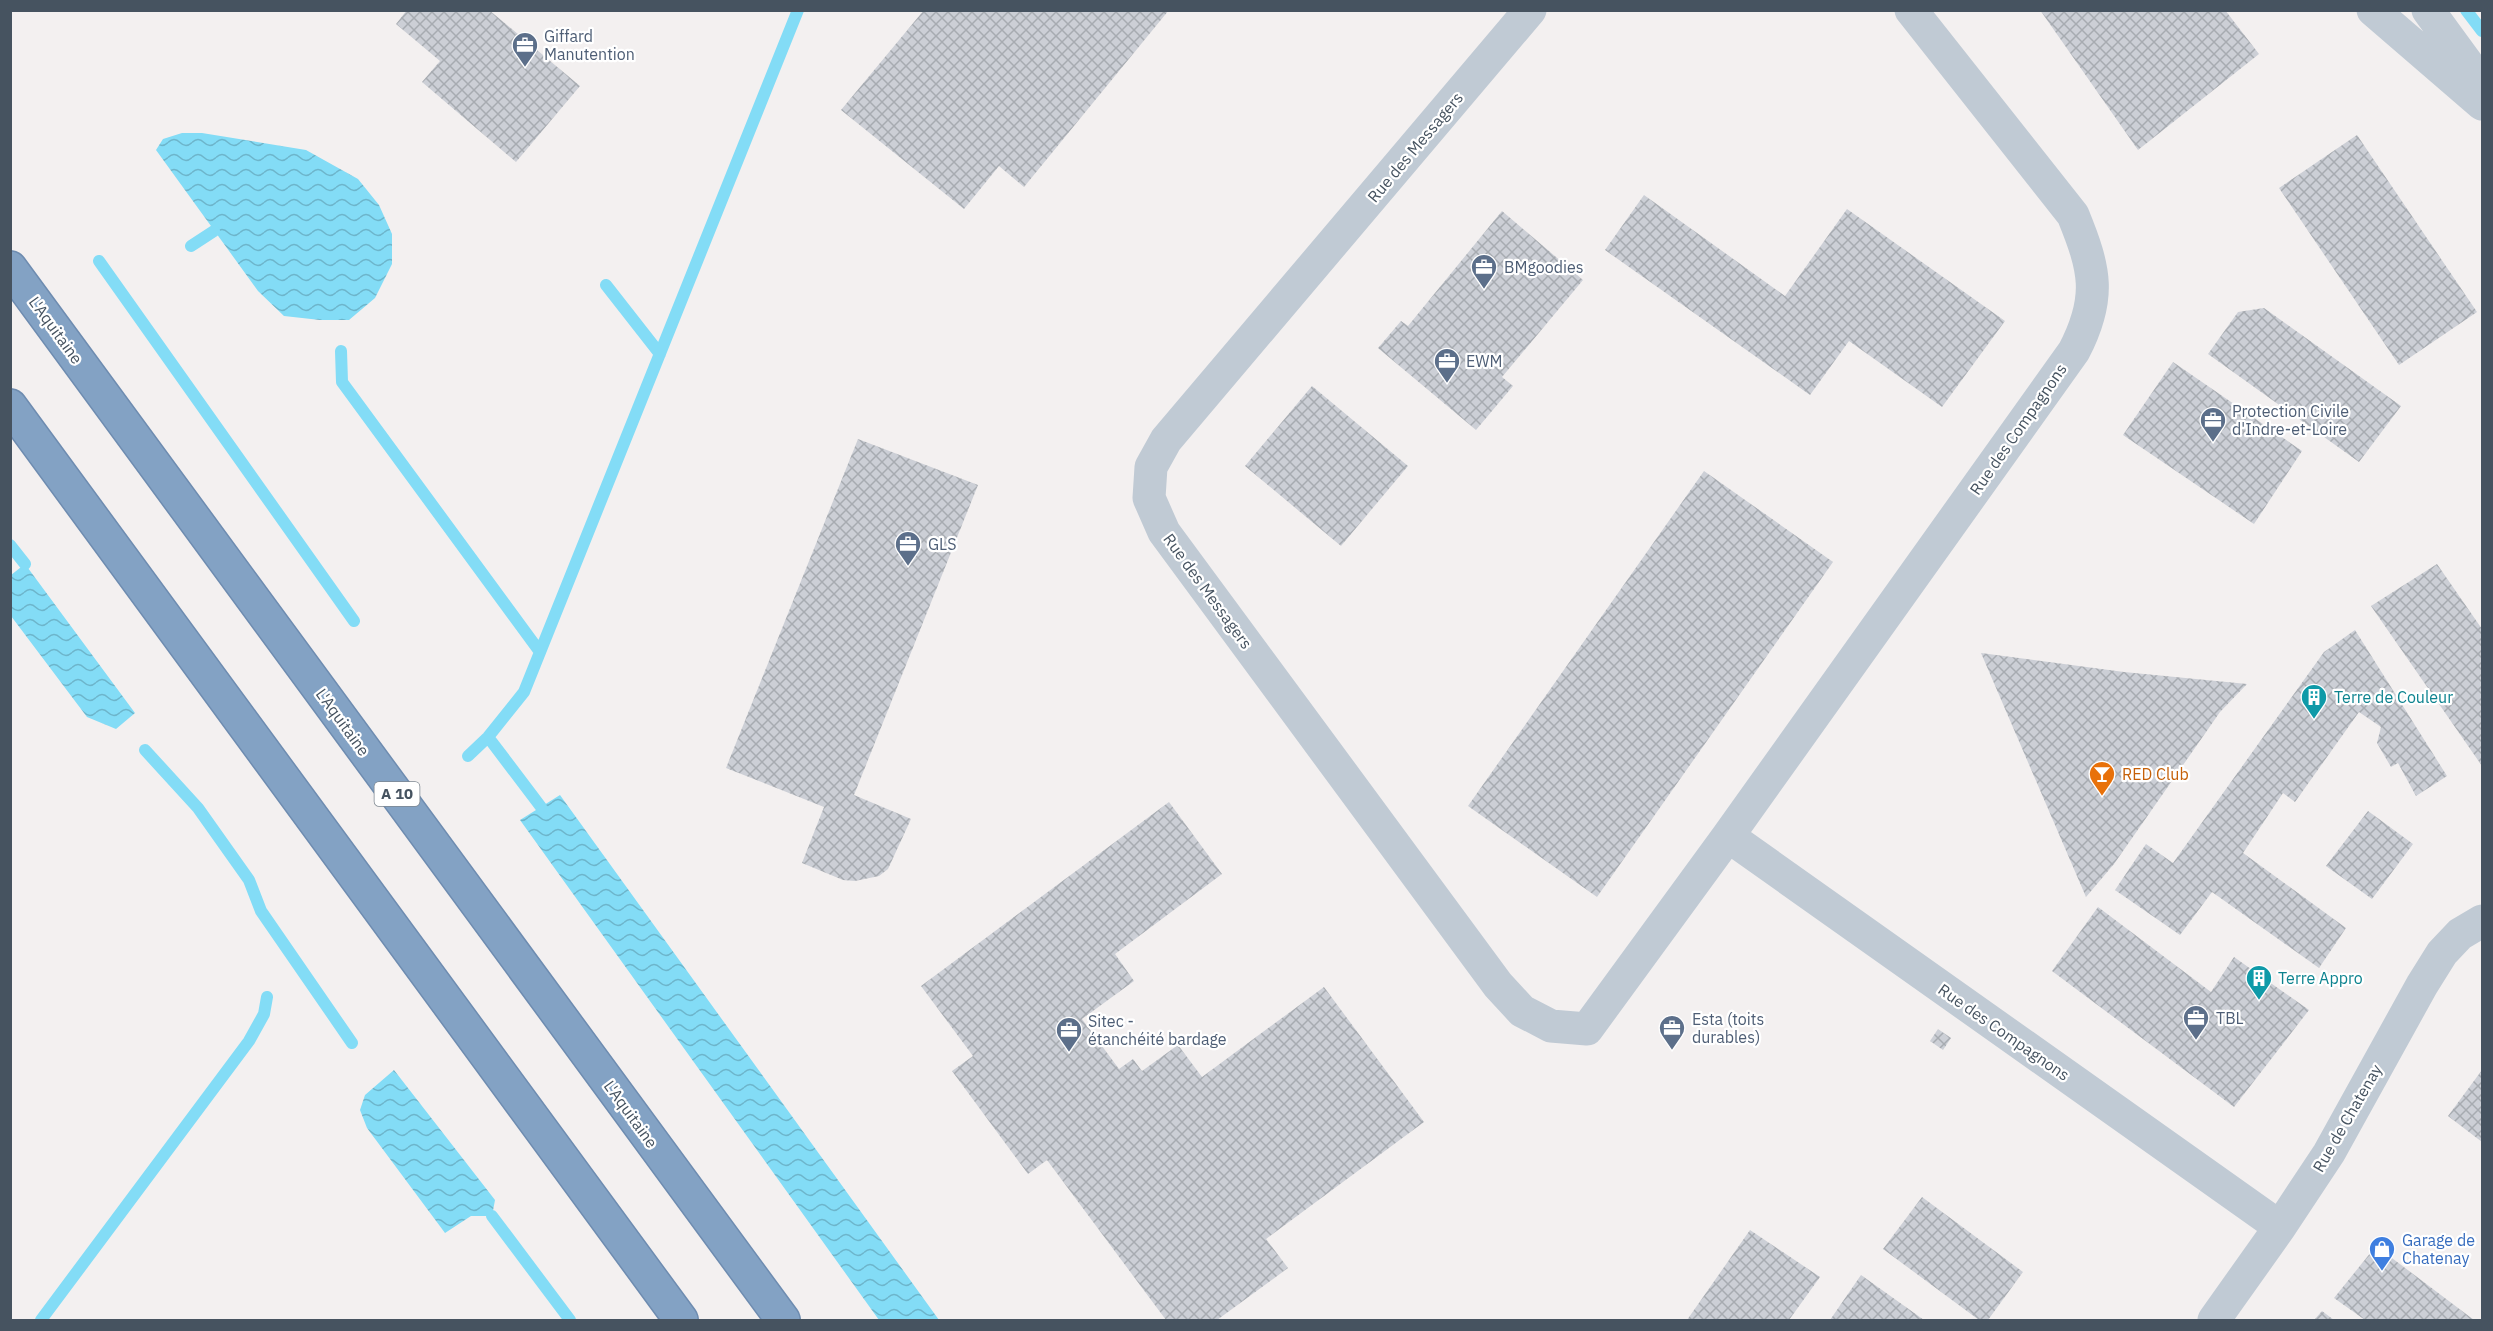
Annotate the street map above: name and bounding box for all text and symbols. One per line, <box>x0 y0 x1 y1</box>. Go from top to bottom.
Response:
place label: Giffard Manutention <box>544 26 635 64</box>
office icon: Giffard Manutention <box>510 30 540 68</box>
street label: Rue des Messagers <box>1363 88 1467 206</box>
office icon: BMgoodies <box>1469 252 1499 290</box>
place label: BMgoodies <box>1504 257 1584 277</box>
street label: L'Aquitaine <box>25 292 87 368</box>
office icon: EWM <box>1432 346 1462 384</box>
place label: EWM <box>1466 351 1503 371</box>
street label: Rue des Compagnons <box>1965 360 2071 498</box>
place label: Protection Civile d'Indre-et-Loire <box>2232 401 2349 439</box>
office icon: Protection Civile d'Indre-et-Loire <box>2198 405 2228 443</box>
office icon: GLS <box>893 529 923 567</box>
street label: Rue des Messagers <box>1159 529 1257 653</box>
place label: GLS <box>928 534 956 554</box>
building icon: Terre de Couleur <box>2299 682 2329 720</box>
street label: L'Aquitaine <box>312 684 374 760</box>
place label: Terre de Couleur <box>2334 687 2453 707</box>
bar icon: RED Club <box>2087 759 2117 797</box>
place label: RED Club <box>2122 764 2189 784</box>
road number: A 10 <box>374 782 420 806</box>
building icon: Terre Appro <box>2244 963 2274 1001</box>
place label: Terre Appro <box>2278 968 2363 988</box>
street label: Rue des Compagnons <box>1935 979 2073 1085</box>
office icon: TBL <box>2181 1003 2211 1041</box>
place label: TBL <box>2216 1008 2244 1028</box>
place label: Esta (toits durables) <box>1692 1009 1764 1047</box>
place label: Sitec - étanchéité bardage <box>1088 1011 1227 1049</box>
office icon: Esta (toits durables) <box>1657 1013 1687 1051</box>
office icon: Sitec - étanchéité bardage <box>1054 1015 1084 1053</box>
street label: Rue de Chatenay <box>2308 1061 2386 1175</box>
street label: L'Aquitaine <box>600 1076 662 1152</box>
place label: Garage de Chatenay <box>2402 1230 2475 1268</box>
shop icon: Garage de Chatenay <box>2367 1234 2397 1272</box>

